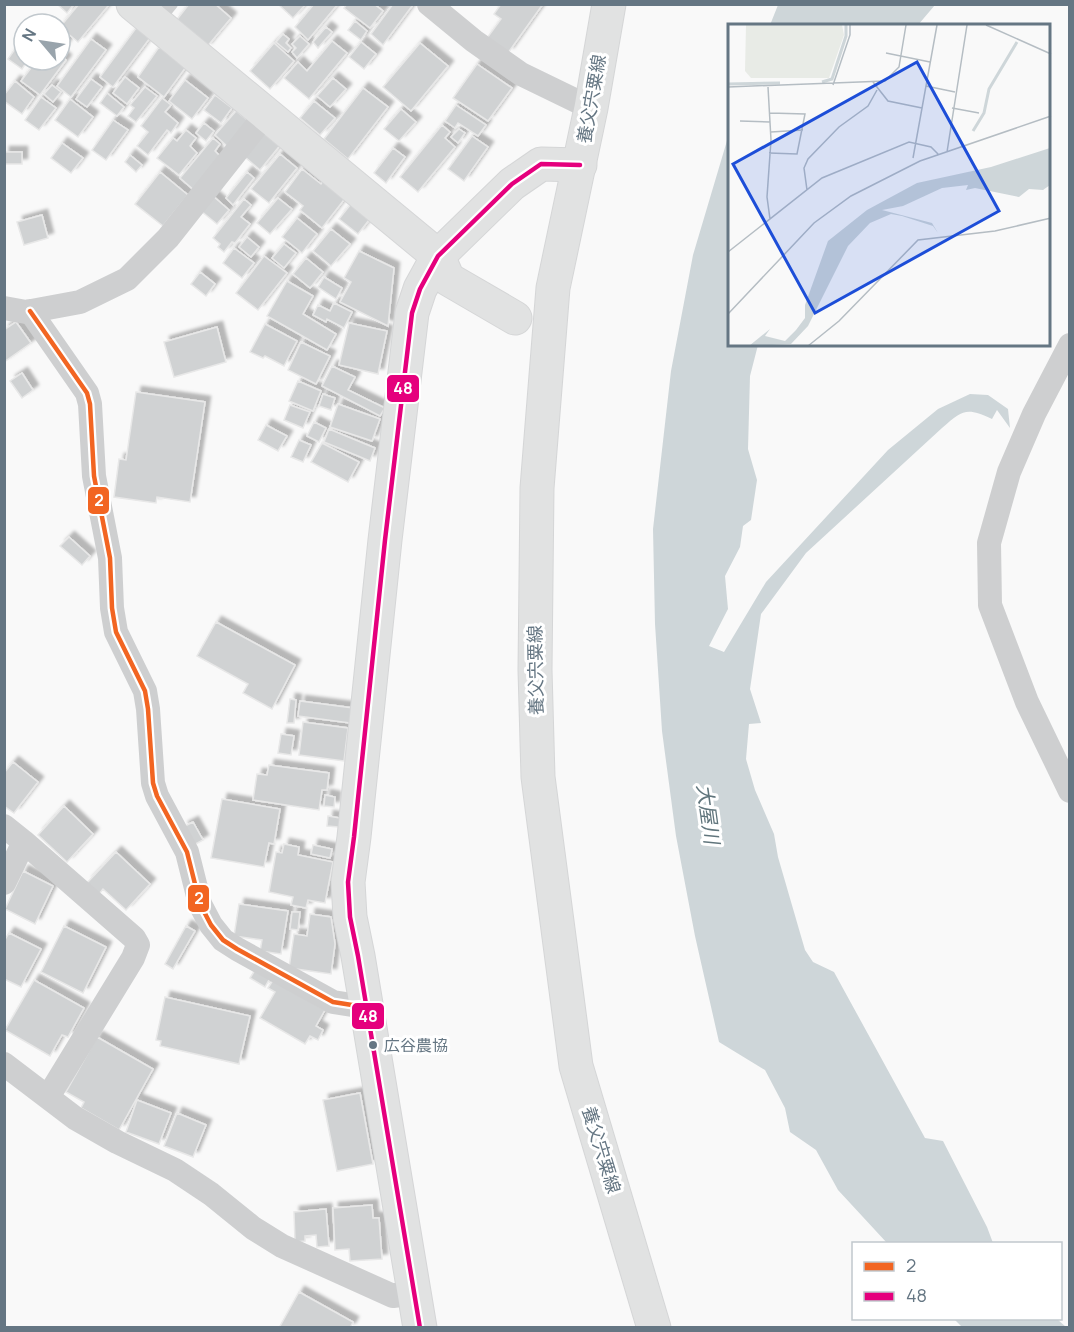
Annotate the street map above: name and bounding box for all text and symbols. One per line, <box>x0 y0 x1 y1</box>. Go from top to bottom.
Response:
north arrow <box>12 12 72 72</box>
text: N <box>16 24 41 45</box>
inset map <box>728 24 1050 346</box>
street label: 養父宍粟線 <box>571 52 611 145</box>
line badge: 48 <box>386 374 420 403</box>
text: 48 <box>393 377 413 399</box>
line badge: 2 <box>87 486 110 515</box>
text: 2 <box>94 489 104 511</box>
street label: 養父宍粟線 <box>522 625 548 715</box>
water label: 大屋川 <box>691 782 726 847</box>
line badge: 2 <box>187 884 210 913</box>
text: 2 <box>194 887 204 909</box>
line badge: 48 <box>351 1002 385 1030</box>
text: 48 <box>358 1005 378 1027</box>
place label: 広谷農協 <box>384 1034 448 1056</box>
marker: 広谷農協 <box>367 1039 379 1051</box>
street label: 養父宍粟線 <box>577 1103 627 1196</box>
legend <box>852 1242 1062 1320</box>
text: 2 <box>906 1253 916 1277</box>
text: 48 <box>906 1283 927 1307</box>

